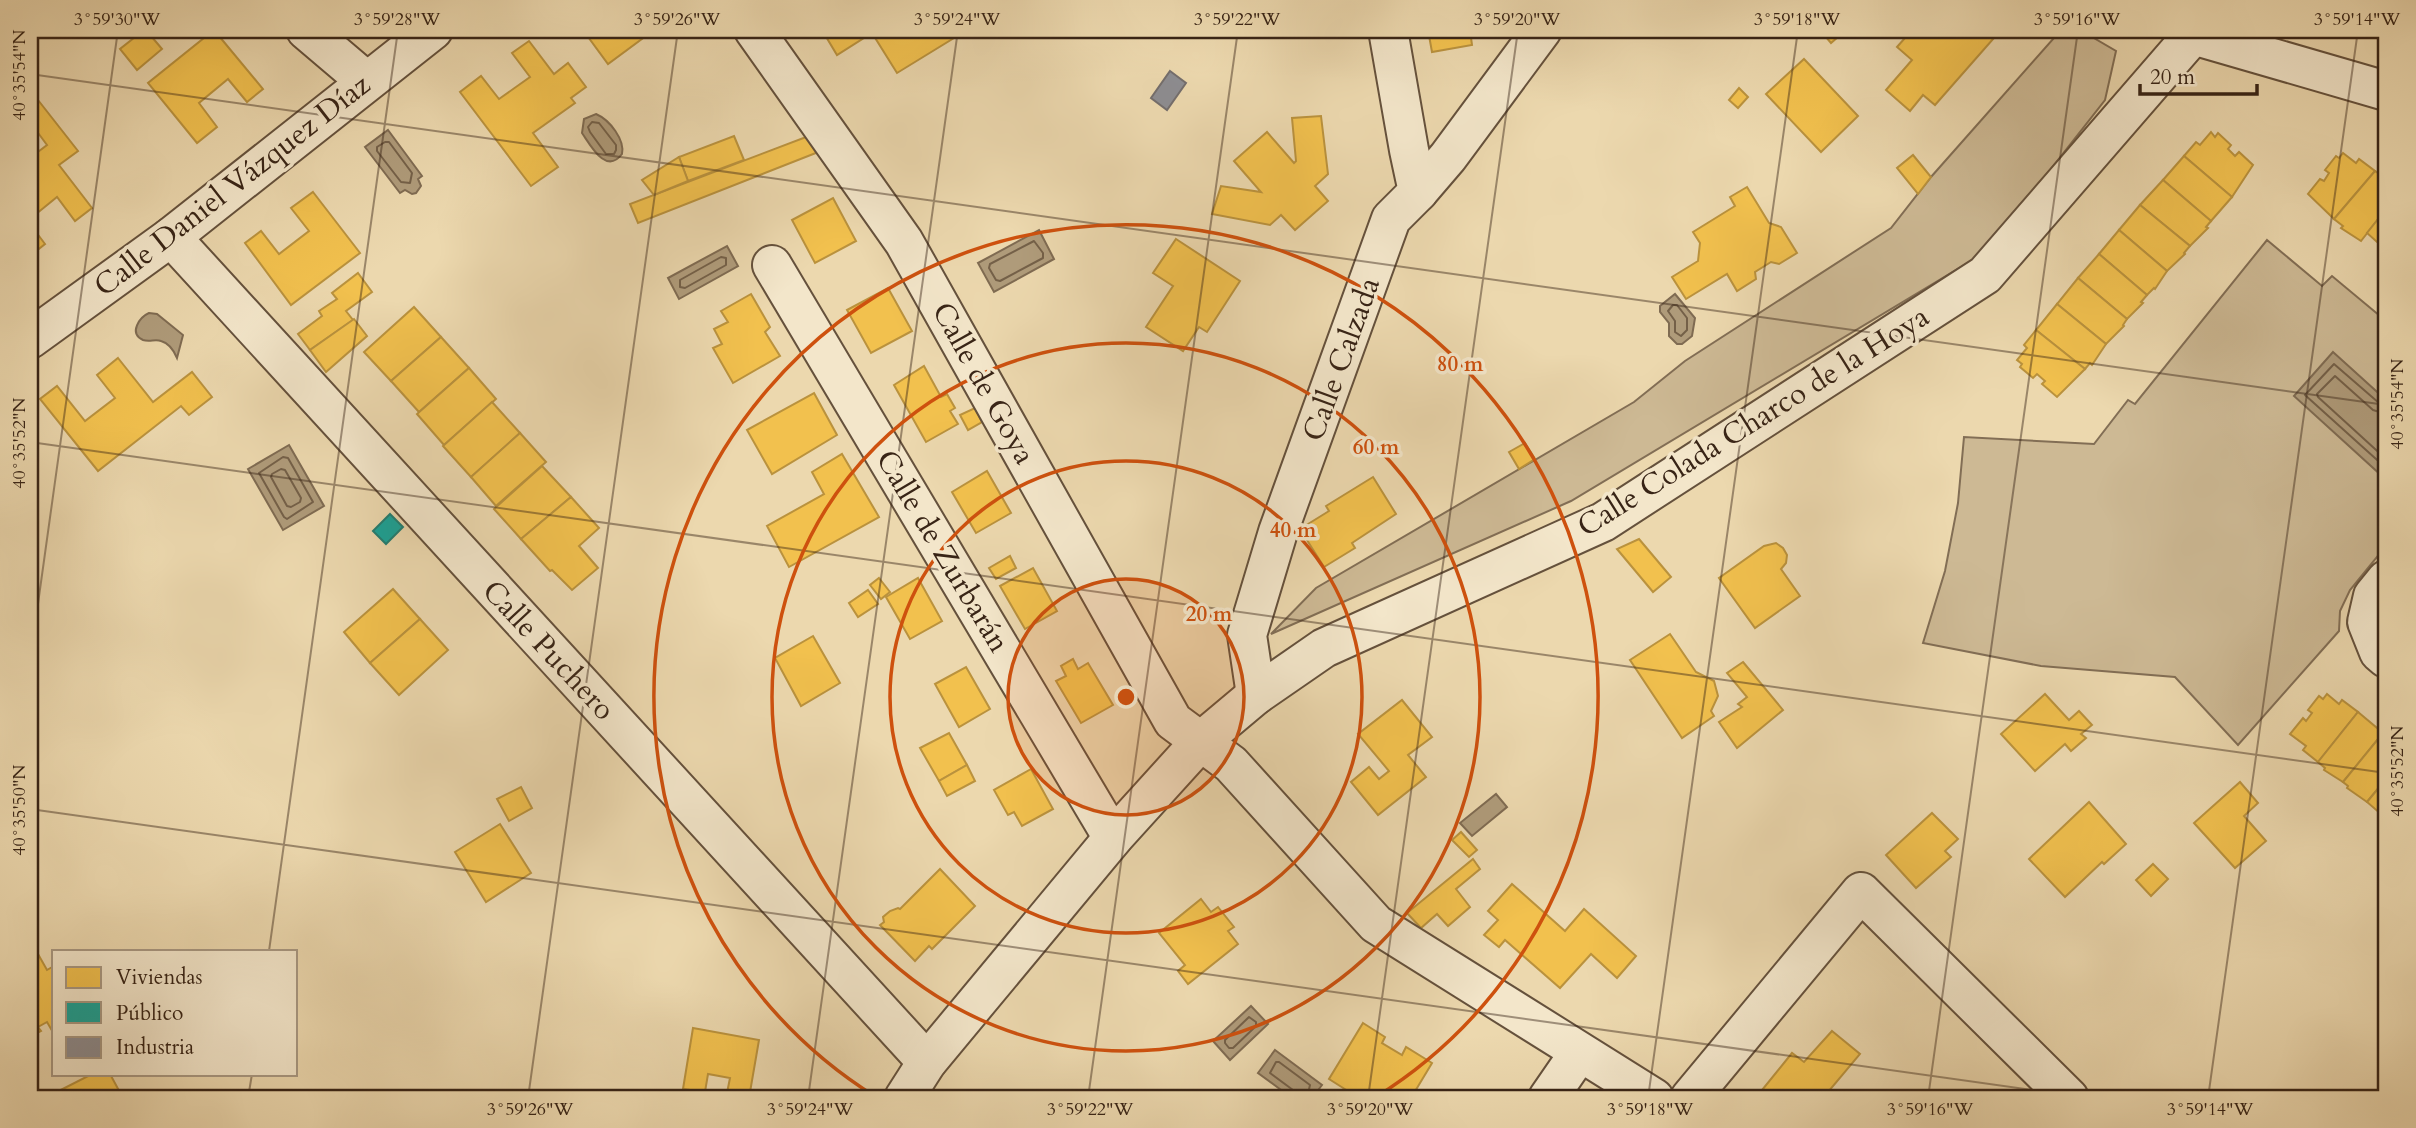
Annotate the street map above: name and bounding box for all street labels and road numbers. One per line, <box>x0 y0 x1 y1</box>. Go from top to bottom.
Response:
street label: Calle Daniel Vázquez Díaz <box>86 64 379 306</box>
street label: Calle Calzada <box>1293 271 1390 447</box>
street label: Calle de Goya <box>922 295 1045 472</box>
street label: Calle Colada Charco de la Hoya <box>1570 296 1937 547</box>
street label: Calle de Zurbarán <box>866 442 1019 660</box>
street label: Calle Puchero <box>473 571 624 729</box>

